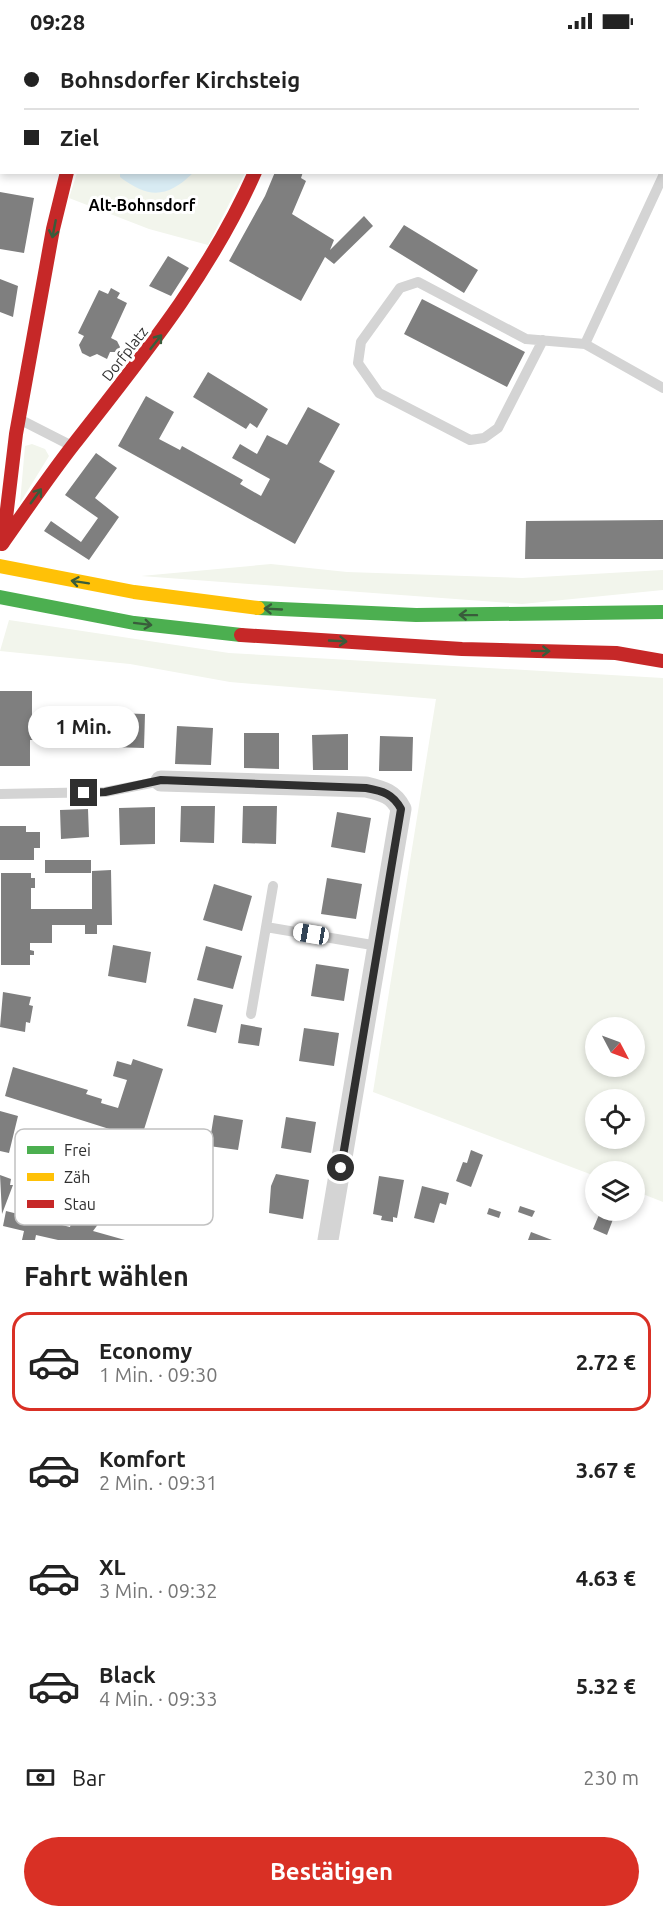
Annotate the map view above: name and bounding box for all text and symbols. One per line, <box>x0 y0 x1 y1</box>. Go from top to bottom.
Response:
text: 09:28 <box>30 9 85 34</box>
text: Bohnsdorfer Kirchsteig <box>60 67 300 92</box>
text: Ziel <box>60 125 99 150</box>
district label: Alt-Bohnsdorf <box>89 196 196 214</box>
one-way arrow <box>48 219 59 239</box>
street label: Dorfplatz <box>98 323 151 384</box>
one-way arrow <box>149 334 162 350</box>
one-way arrow <box>30 488 42 505</box>
one-way arrow <box>70 576 90 587</box>
one-way arrow <box>263 604 283 615</box>
one-way arrow <box>458 610 478 621</box>
one-way arrow <box>133 619 153 630</box>
one-way arrow <box>327 636 347 647</box>
one-way arrow <box>531 645 551 657</box>
callout: 1 Min. <box>28 706 140 748</box>
text: 1 Min. <box>56 715 112 738</box>
route end <box>70 779 97 806</box>
car <box>292 922 330 946</box>
north arrow <box>585 1017 645 1077</box>
map controls <box>585 1017 645 1221</box>
button: locate <box>585 1089 645 1149</box>
legend <box>15 1129 213 1225</box>
text: Frei <box>64 1141 91 1159</box>
route start <box>327 1154 354 1181</box>
button: layers <box>585 1161 645 1221</box>
text: Zäh <box>64 1168 90 1186</box>
text: Stau <box>64 1195 96 1213</box>
text: Fahrt wählen <box>24 1261 189 1291</box>
icon: car <box>27 1335 81 1389</box>
text: Economy <box>99 1338 192 1363</box>
text: 2.72 € <box>576 1349 636 1374</box>
text: 1 Min. · 09:30 <box>99 1363 218 1386</box>
icon: car <box>27 1443 81 1497</box>
text: Komfort <box>99 1446 186 1471</box>
text: 3.67 € <box>576 1457 636 1482</box>
text: 2 Min. · 09:31 <box>99 1471 218 1494</box>
icon: car <box>27 1551 81 1605</box>
text: XL <box>99 1554 126 1579</box>
text: 4.63 € <box>576 1565 636 1590</box>
text: 3 Min. · 09:32 <box>99 1579 218 1602</box>
icon: car <box>27 1659 81 1713</box>
text: Black <box>99 1662 156 1687</box>
text: 5.32 € <box>576 1673 636 1698</box>
text: 4 Min. · 09:33 <box>99 1687 218 1710</box>
icon: cash <box>24 1761 57 1794</box>
text: Bar <box>72 1765 106 1790</box>
text: 230 m <box>583 1766 639 1789</box>
button: Bestätigen <box>24 1837 639 1906</box>

